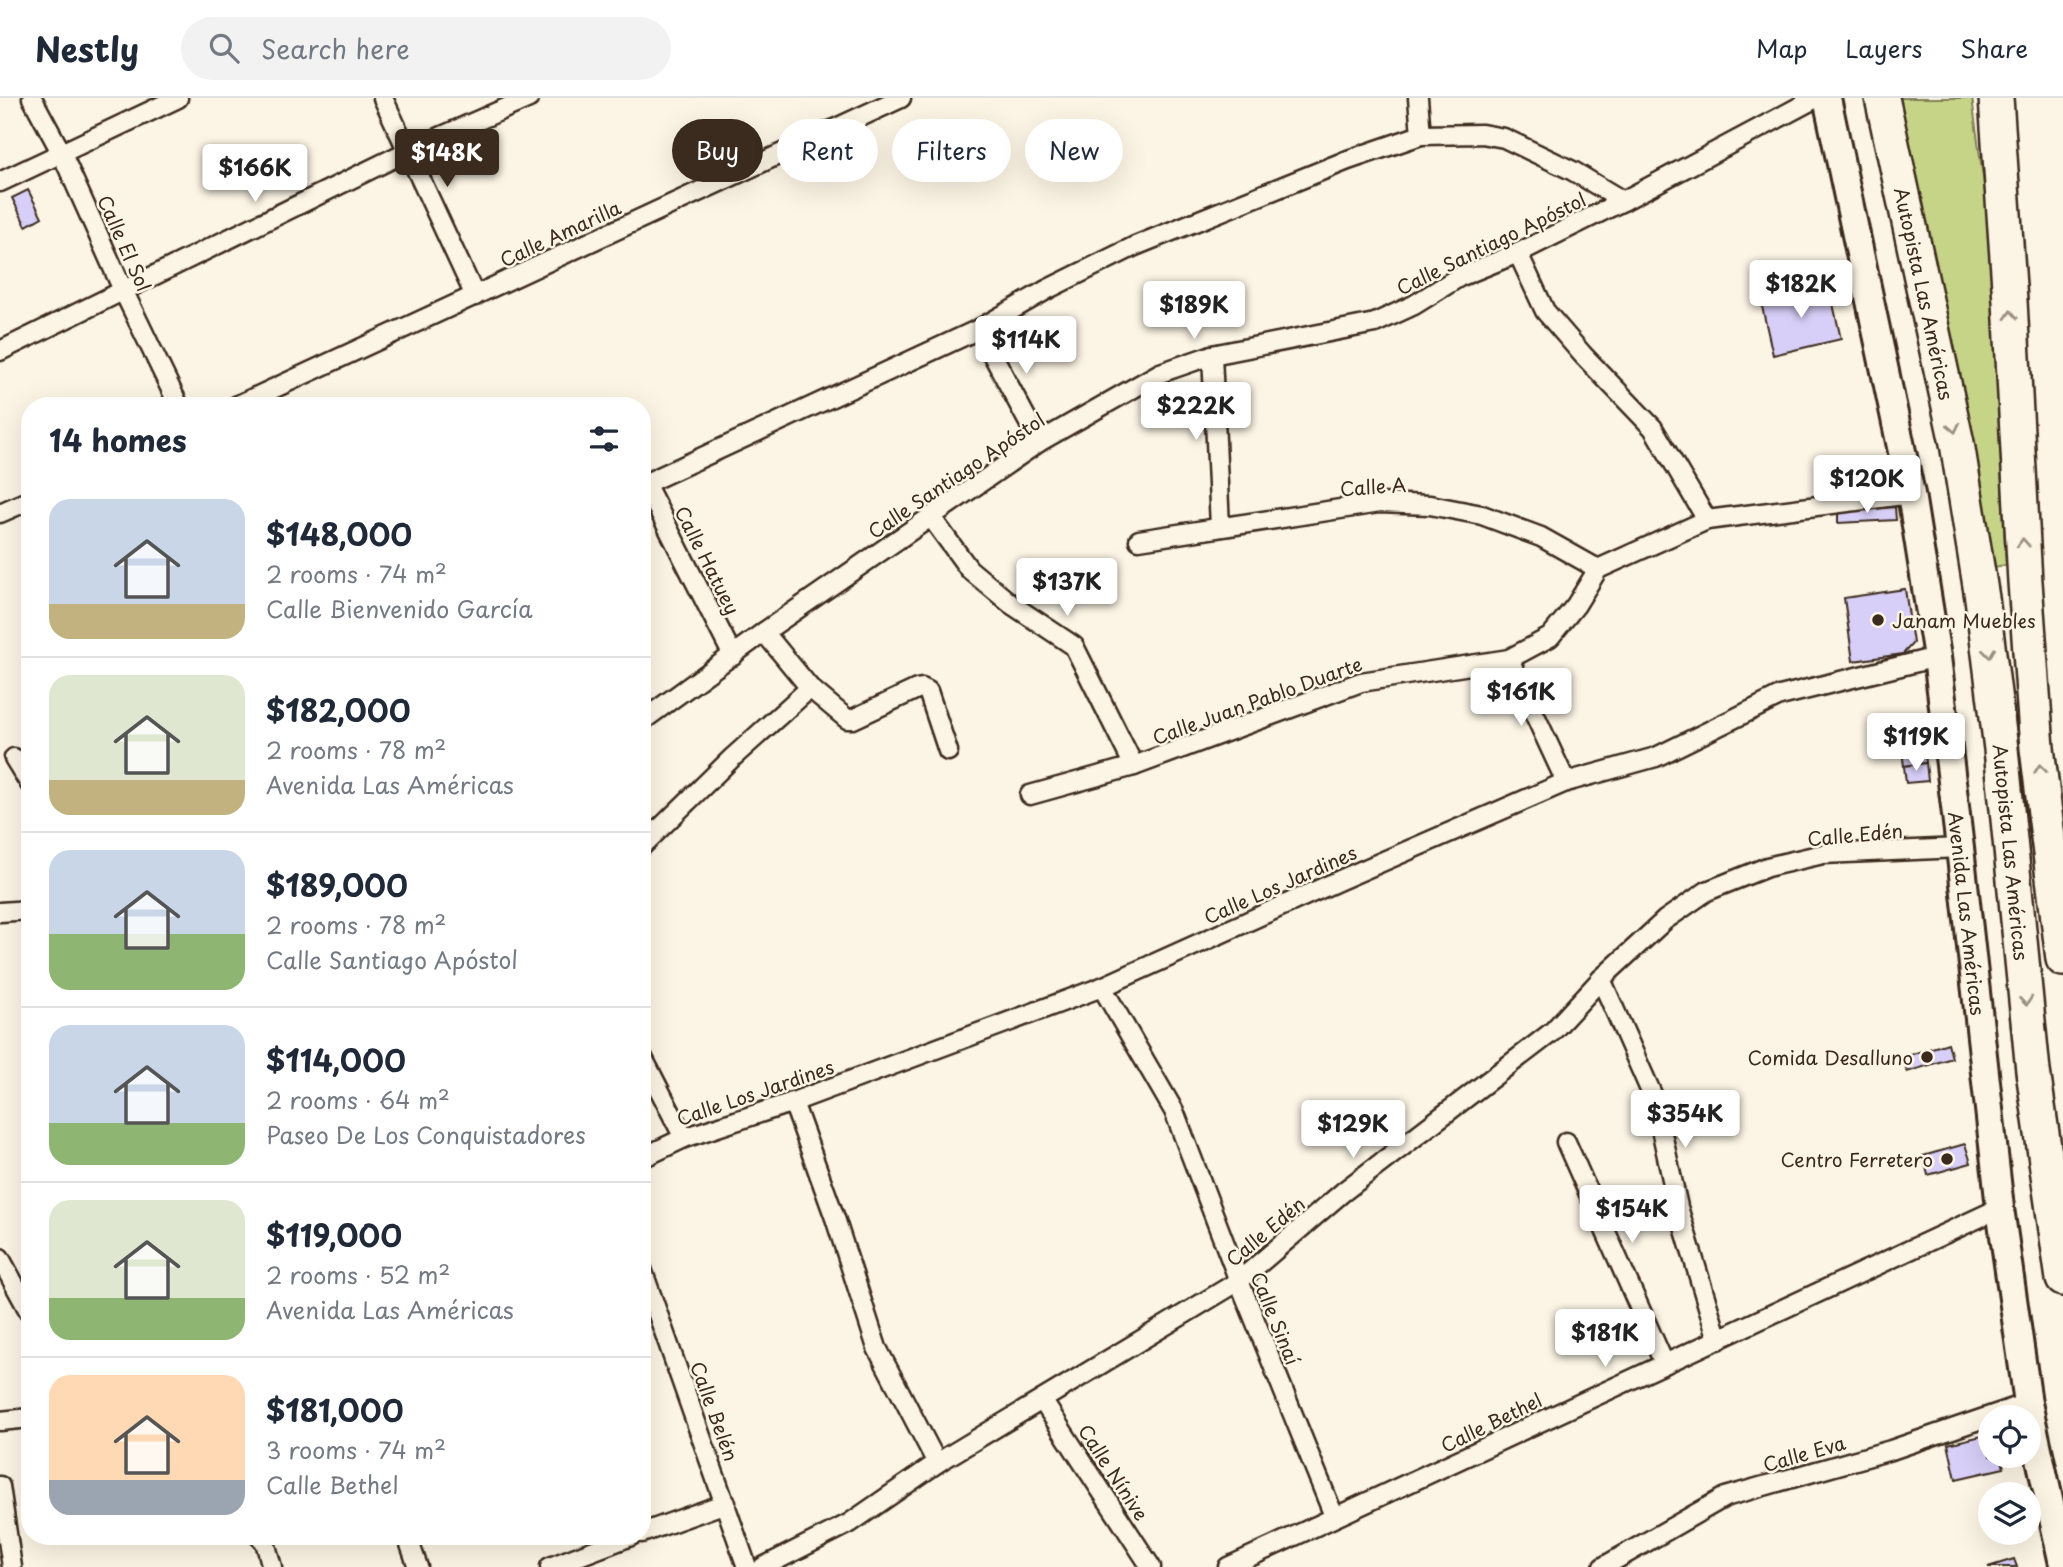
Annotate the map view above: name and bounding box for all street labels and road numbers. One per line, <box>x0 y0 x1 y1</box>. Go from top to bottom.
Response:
street label: Autopista Las Américas <box>1888 184 1961 403</box>
street label: Calle Santiago Apóstol <box>1391 185 1591 301</box>
street label: Calle El Sol <box>91 190 159 296</box>
street label: Calle Amarilla <box>495 193 625 273</box>
street label: Calle Santiago Apóstol <box>862 405 1050 545</box>
street label: Calle A <box>1339 470 1407 502</box>
street label: Calle Hatuey <box>669 501 747 619</box>
street label: Calle Juan Pablo Duarte <box>1148 649 1366 751</box>
street label: Autopista Las Américas <box>1987 743 2036 962</box>
street label: Avenida Las Américas <box>1942 810 1993 1017</box>
street label: Calle Edén <box>1806 816 1904 852</box>
street label: Calle Los Jardines <box>1199 838 1361 930</box>
street label: Calle Los Jardines <box>673 1052 837 1132</box>
street label: Calle Edén <box>1219 1190 1311 1272</box>
street label: Calle Sinaí <box>1245 1267 1307 1369</box>
street label: Calle Belén <box>684 1357 746 1465</box>
street label: Calle Bethel <box>1436 1385 1546 1459</box>
street label: Calle Nínive <box>1072 1418 1156 1526</box>
street label: Calle Eva <box>1759 1428 1849 1478</box>

